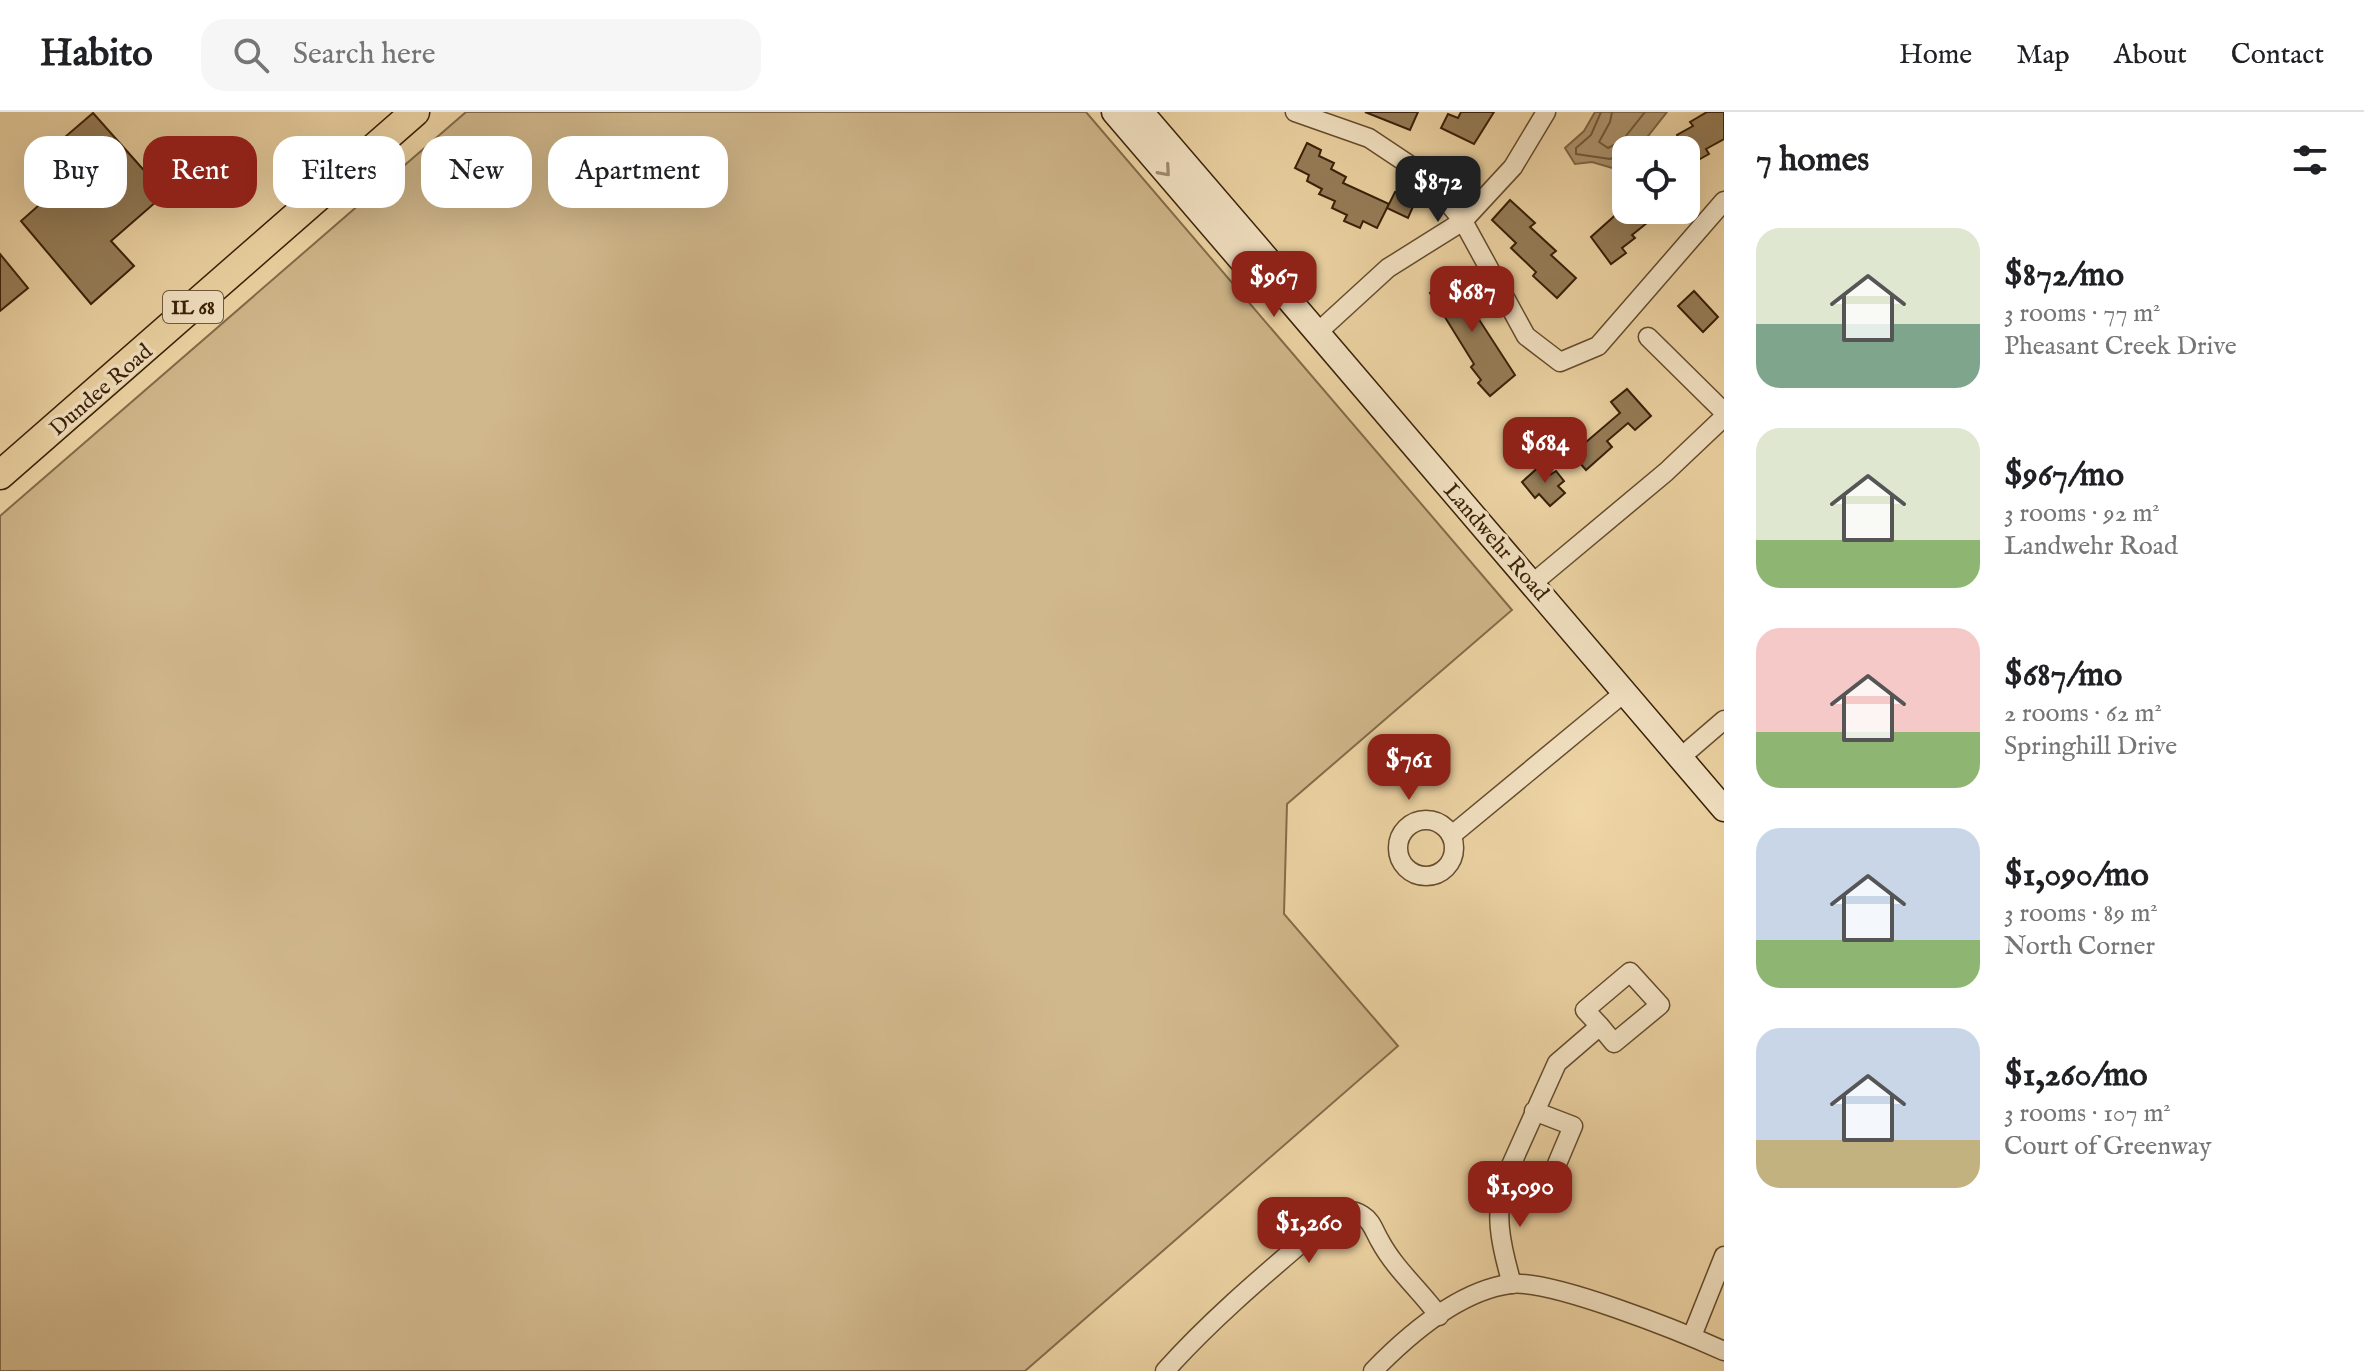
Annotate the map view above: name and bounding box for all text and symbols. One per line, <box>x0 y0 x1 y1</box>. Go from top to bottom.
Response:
search box <box>201 19 761 91</box>
text: Habito <box>40 31 153 79</box>
icon: search <box>229 33 273 77</box>
text: Search here <box>293 36 436 74</box>
text: Home <box>1899 38 1972 73</box>
text: Map <box>2016 38 2070 73</box>
text: About <box>2114 38 2187 73</box>
text: Contact <box>2231 38 2324 73</box>
chip: Buy <box>24 136 127 208</box>
chip: Rent <box>143 136 257 208</box>
chip: Filters <box>273 136 405 208</box>
chip: New <box>421 136 532 208</box>
chip: Apartment <box>548 136 728 208</box>
map controls <box>1612 136 1700 224</box>
button: locate <box>1612 136 1700 224</box>
icon: filters <box>2288 138 2332 182</box>
text: 7 homes <box>1756 139 1869 182</box>
pin: $872 <box>1391 156 1485 224</box>
one-way arrow <box>1155 162 1169 176</box>
text: $872 <box>1414 165 1462 198</box>
pin: $967 <box>1227 251 1321 319</box>
text: $872/mo <box>2004 254 2124 297</box>
text: $967 <box>1250 260 1298 293</box>
icon: home <box>1820 260 1916 356</box>
pin: $687 <box>1425 266 1519 334</box>
text: $687 <box>1448 275 1496 308</box>
road number: IL 68 <box>163 291 223 323</box>
text: 3 rooms · 77 m² <box>2004 297 2161 330</box>
text: Pheasant Creek Drive <box>2004 330 2237 363</box>
street label: Dundee Road <box>44 338 159 443</box>
pin: $684 <box>1498 417 1592 485</box>
text: $684 <box>1521 426 1569 459</box>
text: $967/mo <box>2004 454 2124 497</box>
icon: home <box>1820 460 1916 556</box>
street label: Landwehr Road <box>1437 478 1555 607</box>
text: 3 rooms · 92 m² <box>2004 497 2160 530</box>
text: Landwehr Road <box>2004 530 2178 563</box>
text: $687/mo <box>2004 654 2122 697</box>
icon: home <box>1820 660 1916 756</box>
text: 2 rooms · 62 m² <box>2004 697 2162 730</box>
text: Springhill Drive <box>2004 730 2177 763</box>
pin: $761 <box>1362 734 1456 802</box>
text: $761 <box>1385 743 1433 776</box>
text: $1,090/mo <box>2004 854 2149 897</box>
icon: home <box>1820 860 1916 956</box>
text: 3 rooms · 89 m² <box>2004 897 2158 930</box>
text: North Corner <box>2004 930 2155 963</box>
text: $1,260/mo <box>2004 1054 2148 1097</box>
icon: home <box>1820 1060 1916 1156</box>
text: 3 rooms · 107 m² <box>2004 1097 2171 1130</box>
text: Court of Greenway <box>2004 1130 2212 1163</box>
pin: $1,090 <box>1455 1161 1585 1229</box>
text: $1,090 <box>1486 1170 1554 1203</box>
pin: $1,260 <box>1244 1197 1374 1265</box>
text: $1,260 <box>1276 1206 1342 1239</box>

